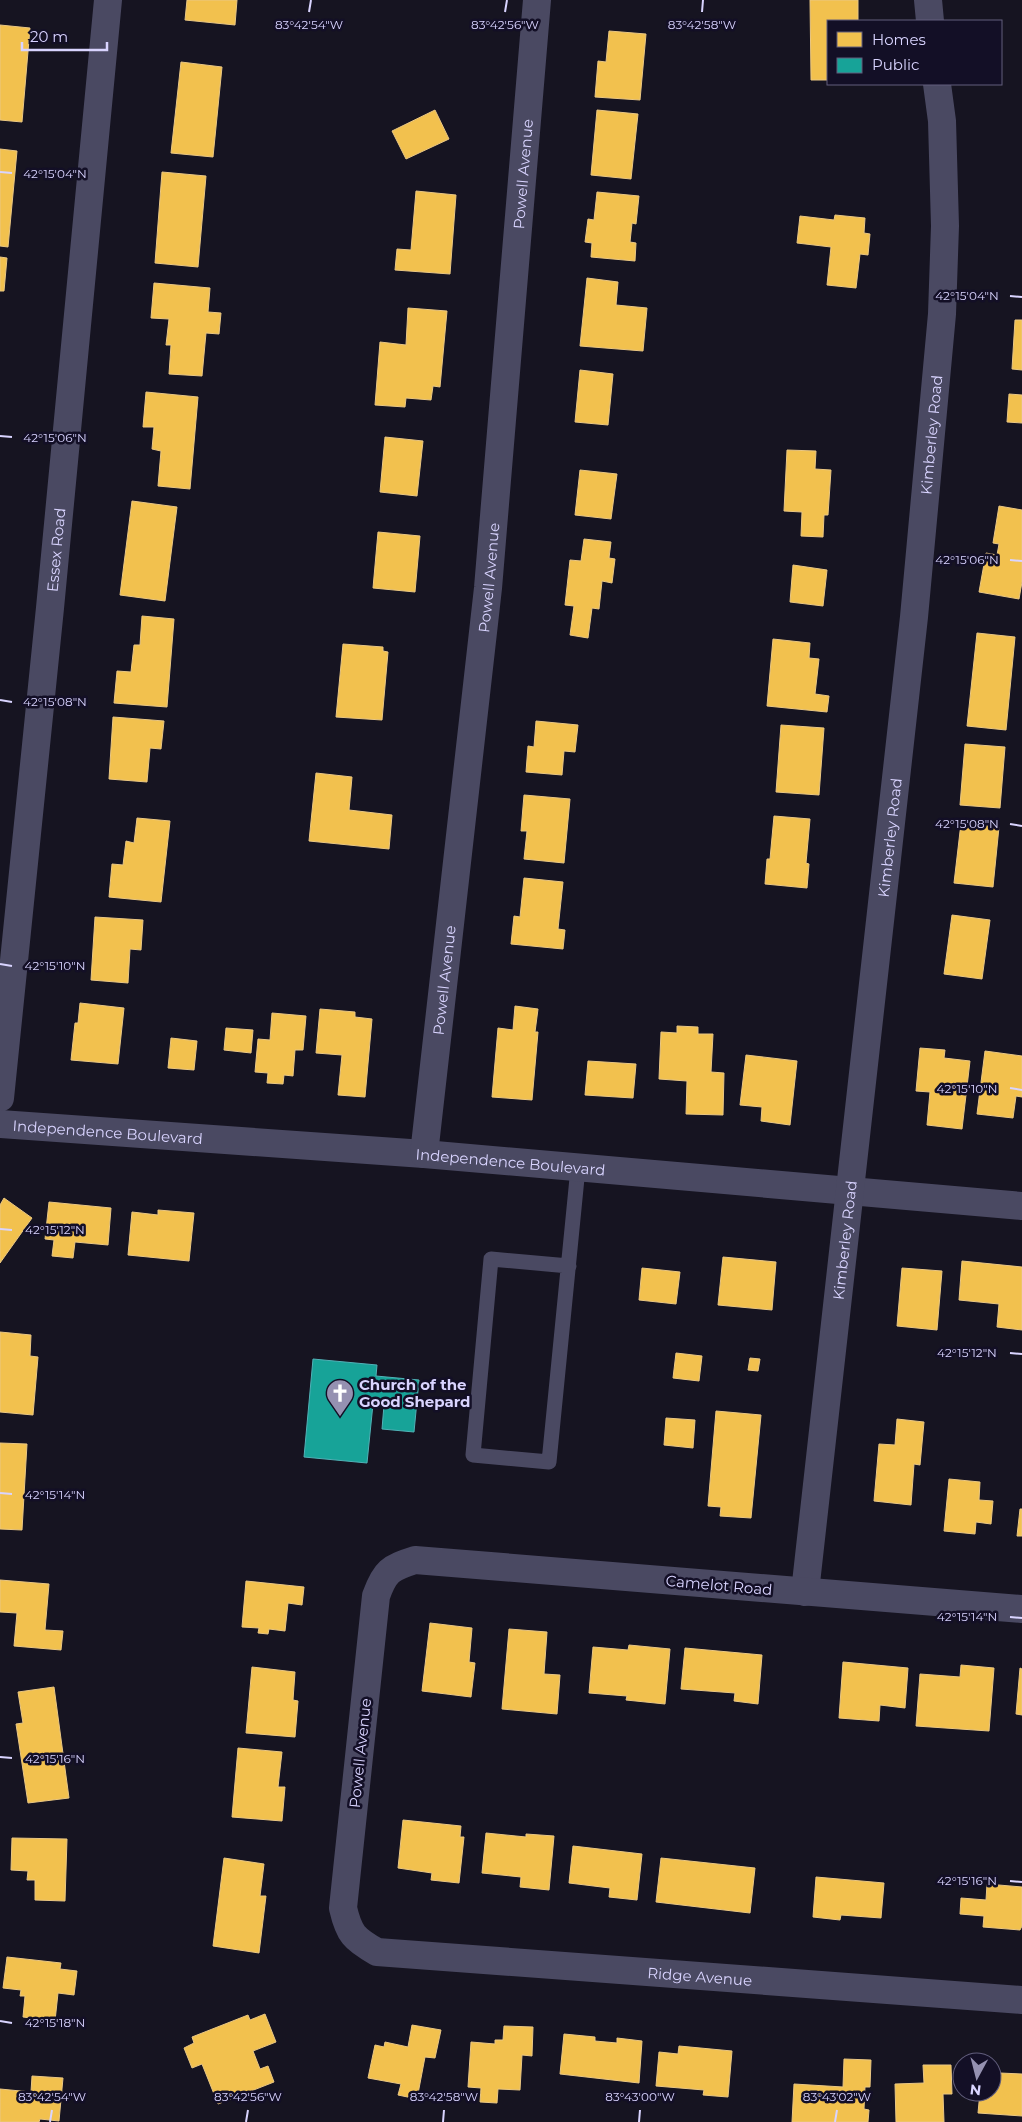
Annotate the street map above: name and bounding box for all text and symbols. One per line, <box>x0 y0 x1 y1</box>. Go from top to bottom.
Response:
text: 83°42'54"W <box>275 17 343 32</box>
text: 83°42'56"W <box>471 17 539 32</box>
text: 83°42'58"W <box>668 17 736 32</box>
scale bar <box>22 20 108 52</box>
legend <box>827 20 1002 85</box>
text: 20 m <box>30 27 68 46</box>
text: Homes <box>872 30 926 49</box>
text: Public <box>872 55 920 74</box>
street label: Powell Avenue <box>508 118 537 230</box>
text: 42°15'04"N <box>23 166 87 181</box>
text: 42°15'04"N <box>935 288 999 303</box>
street label: Kimberley Road <box>916 374 946 496</box>
text: 42°15'06"N <box>23 430 87 445</box>
street label: Essex Road <box>42 507 69 593</box>
street label: Powell Avenue <box>474 522 503 634</box>
text: 42°15'06"N <box>935 552 999 567</box>
text: 42°15'08"N <box>23 694 87 709</box>
street label: Kimberley Road <box>873 777 905 898</box>
text: 42°15'08"N <box>935 816 999 831</box>
street label: Powell Avenue <box>428 924 459 1036</box>
text: 42°15'10"N <box>25 958 85 973</box>
text: 42°15'10"N <box>937 1081 997 1096</box>
street label: Independence Boulevard <box>12 1115 203 1148</box>
street label: Independence Boulevard <box>415 1144 606 1179</box>
street label: Kimberley Road <box>828 1179 860 1301</box>
text: 42°15'12"N <box>25 1222 85 1237</box>
text: 42°15'12"N <box>937 1345 997 1360</box>
place label: Church of the Good Shepard <box>359 1375 470 1411</box>
church icon: Church of the Good Shepard <box>325 1378 355 1417</box>
text: 42°15'14"N <box>25 1487 85 1502</box>
street label: Camelot Road <box>665 1571 773 1599</box>
text: 42°15'14"N <box>937 1609 997 1624</box>
street label: Powell Avenue <box>345 1697 375 1809</box>
text: 42°15'16"N <box>25 1751 85 1766</box>
text: 42°15'16"N <box>937 1873 997 1888</box>
street label: Ridge Avenue <box>647 1963 753 1989</box>
text: 42°15'18"N <box>25 2015 85 2030</box>
north arrow <box>952 2052 1002 2102</box>
text: N <box>969 2080 982 2100</box>
text: 83°42'54"W <box>18 2089 86 2104</box>
text: 83°42'56"W <box>214 2089 282 2104</box>
text: 83°42'58"W <box>410 2089 478 2104</box>
text: 83°43'00"W <box>605 2089 675 2104</box>
text: 83°43'02"W <box>803 2089 871 2104</box>

